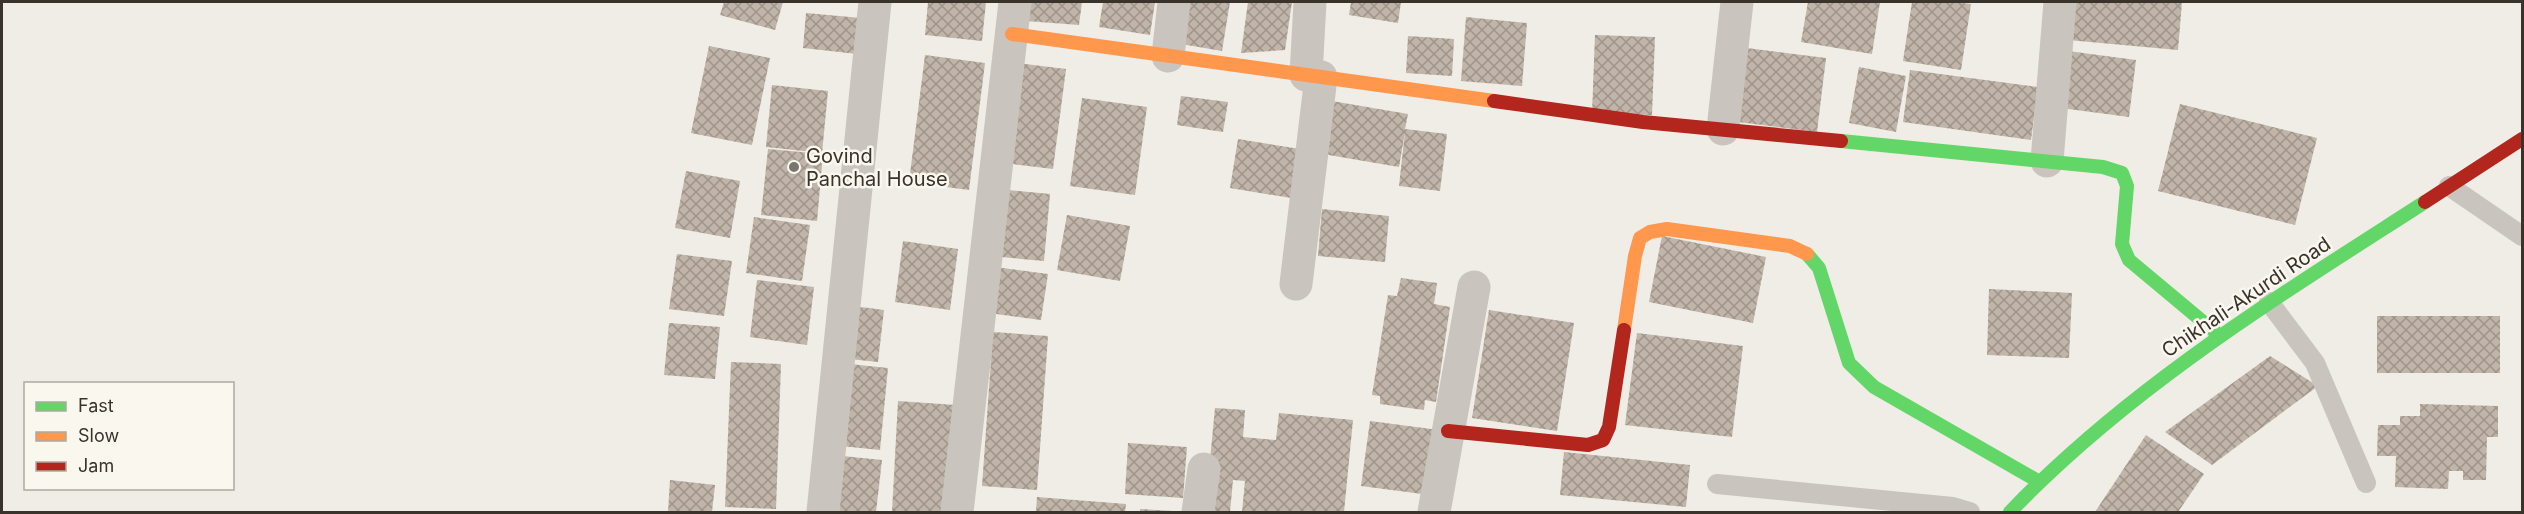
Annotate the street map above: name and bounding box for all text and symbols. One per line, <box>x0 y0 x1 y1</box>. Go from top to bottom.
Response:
place label: Govind Panchal House <box>806 144 948 191</box>
marker: Govind Panchal House <box>787 160 801 174</box>
street label: Chikhali-Akurdi Road <box>2157 232 2335 362</box>
legend <box>24 382 234 490</box>
text: Fast <box>78 395 114 416</box>
text: Slow <box>78 425 119 446</box>
text: Jam <box>78 455 114 476</box>

